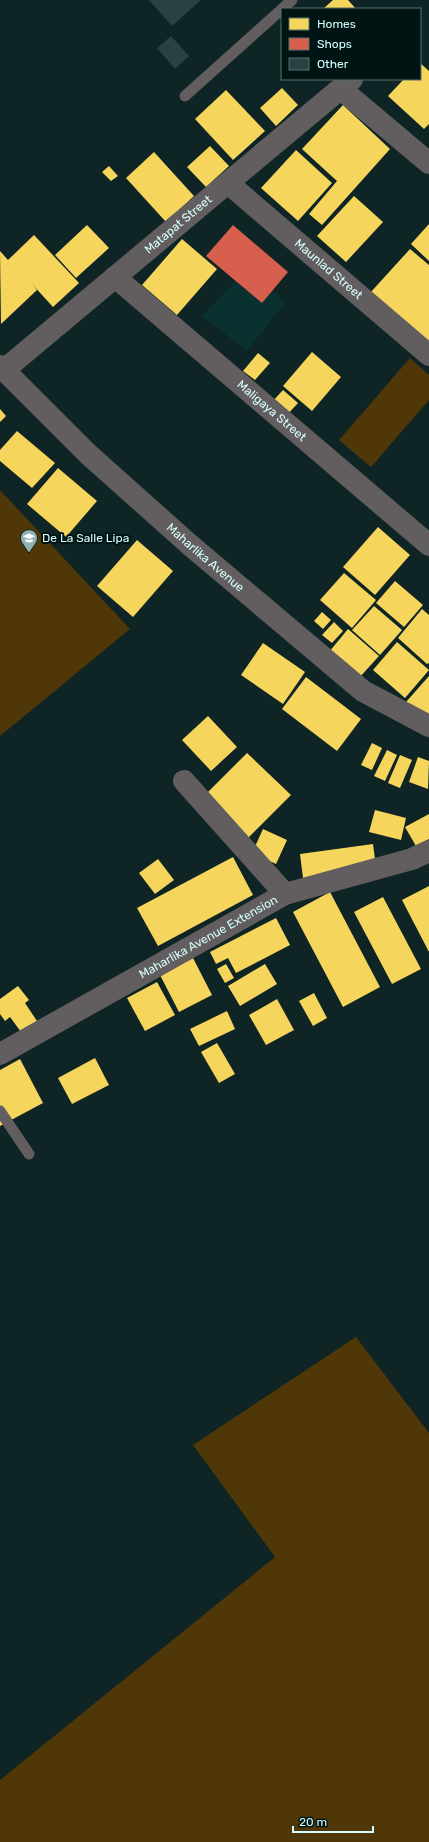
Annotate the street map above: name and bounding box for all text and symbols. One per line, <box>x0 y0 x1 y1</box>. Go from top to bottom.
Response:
legend <box>281 8 421 80</box>
text: Homes <box>317 17 356 31</box>
text: Shops <box>317 37 352 51</box>
text: Other <box>317 57 349 71</box>
street label: Matapat Street <box>142 192 215 257</box>
street label: Maunlad Street <box>292 236 366 302</box>
street label: Maligaya Street <box>234 377 309 444</box>
street label: Maharlika Avenue <box>164 520 247 595</box>
school or university icon: De La Salle Lipa <box>19 528 39 553</box>
place label: De La Salle Lipa <box>42 531 129 545</box>
street label: Maharlika Avenue Extension <box>137 893 280 981</box>
scale bar <box>293 1808 373 1834</box>
text: 20 m <box>299 1815 327 1829</box>

